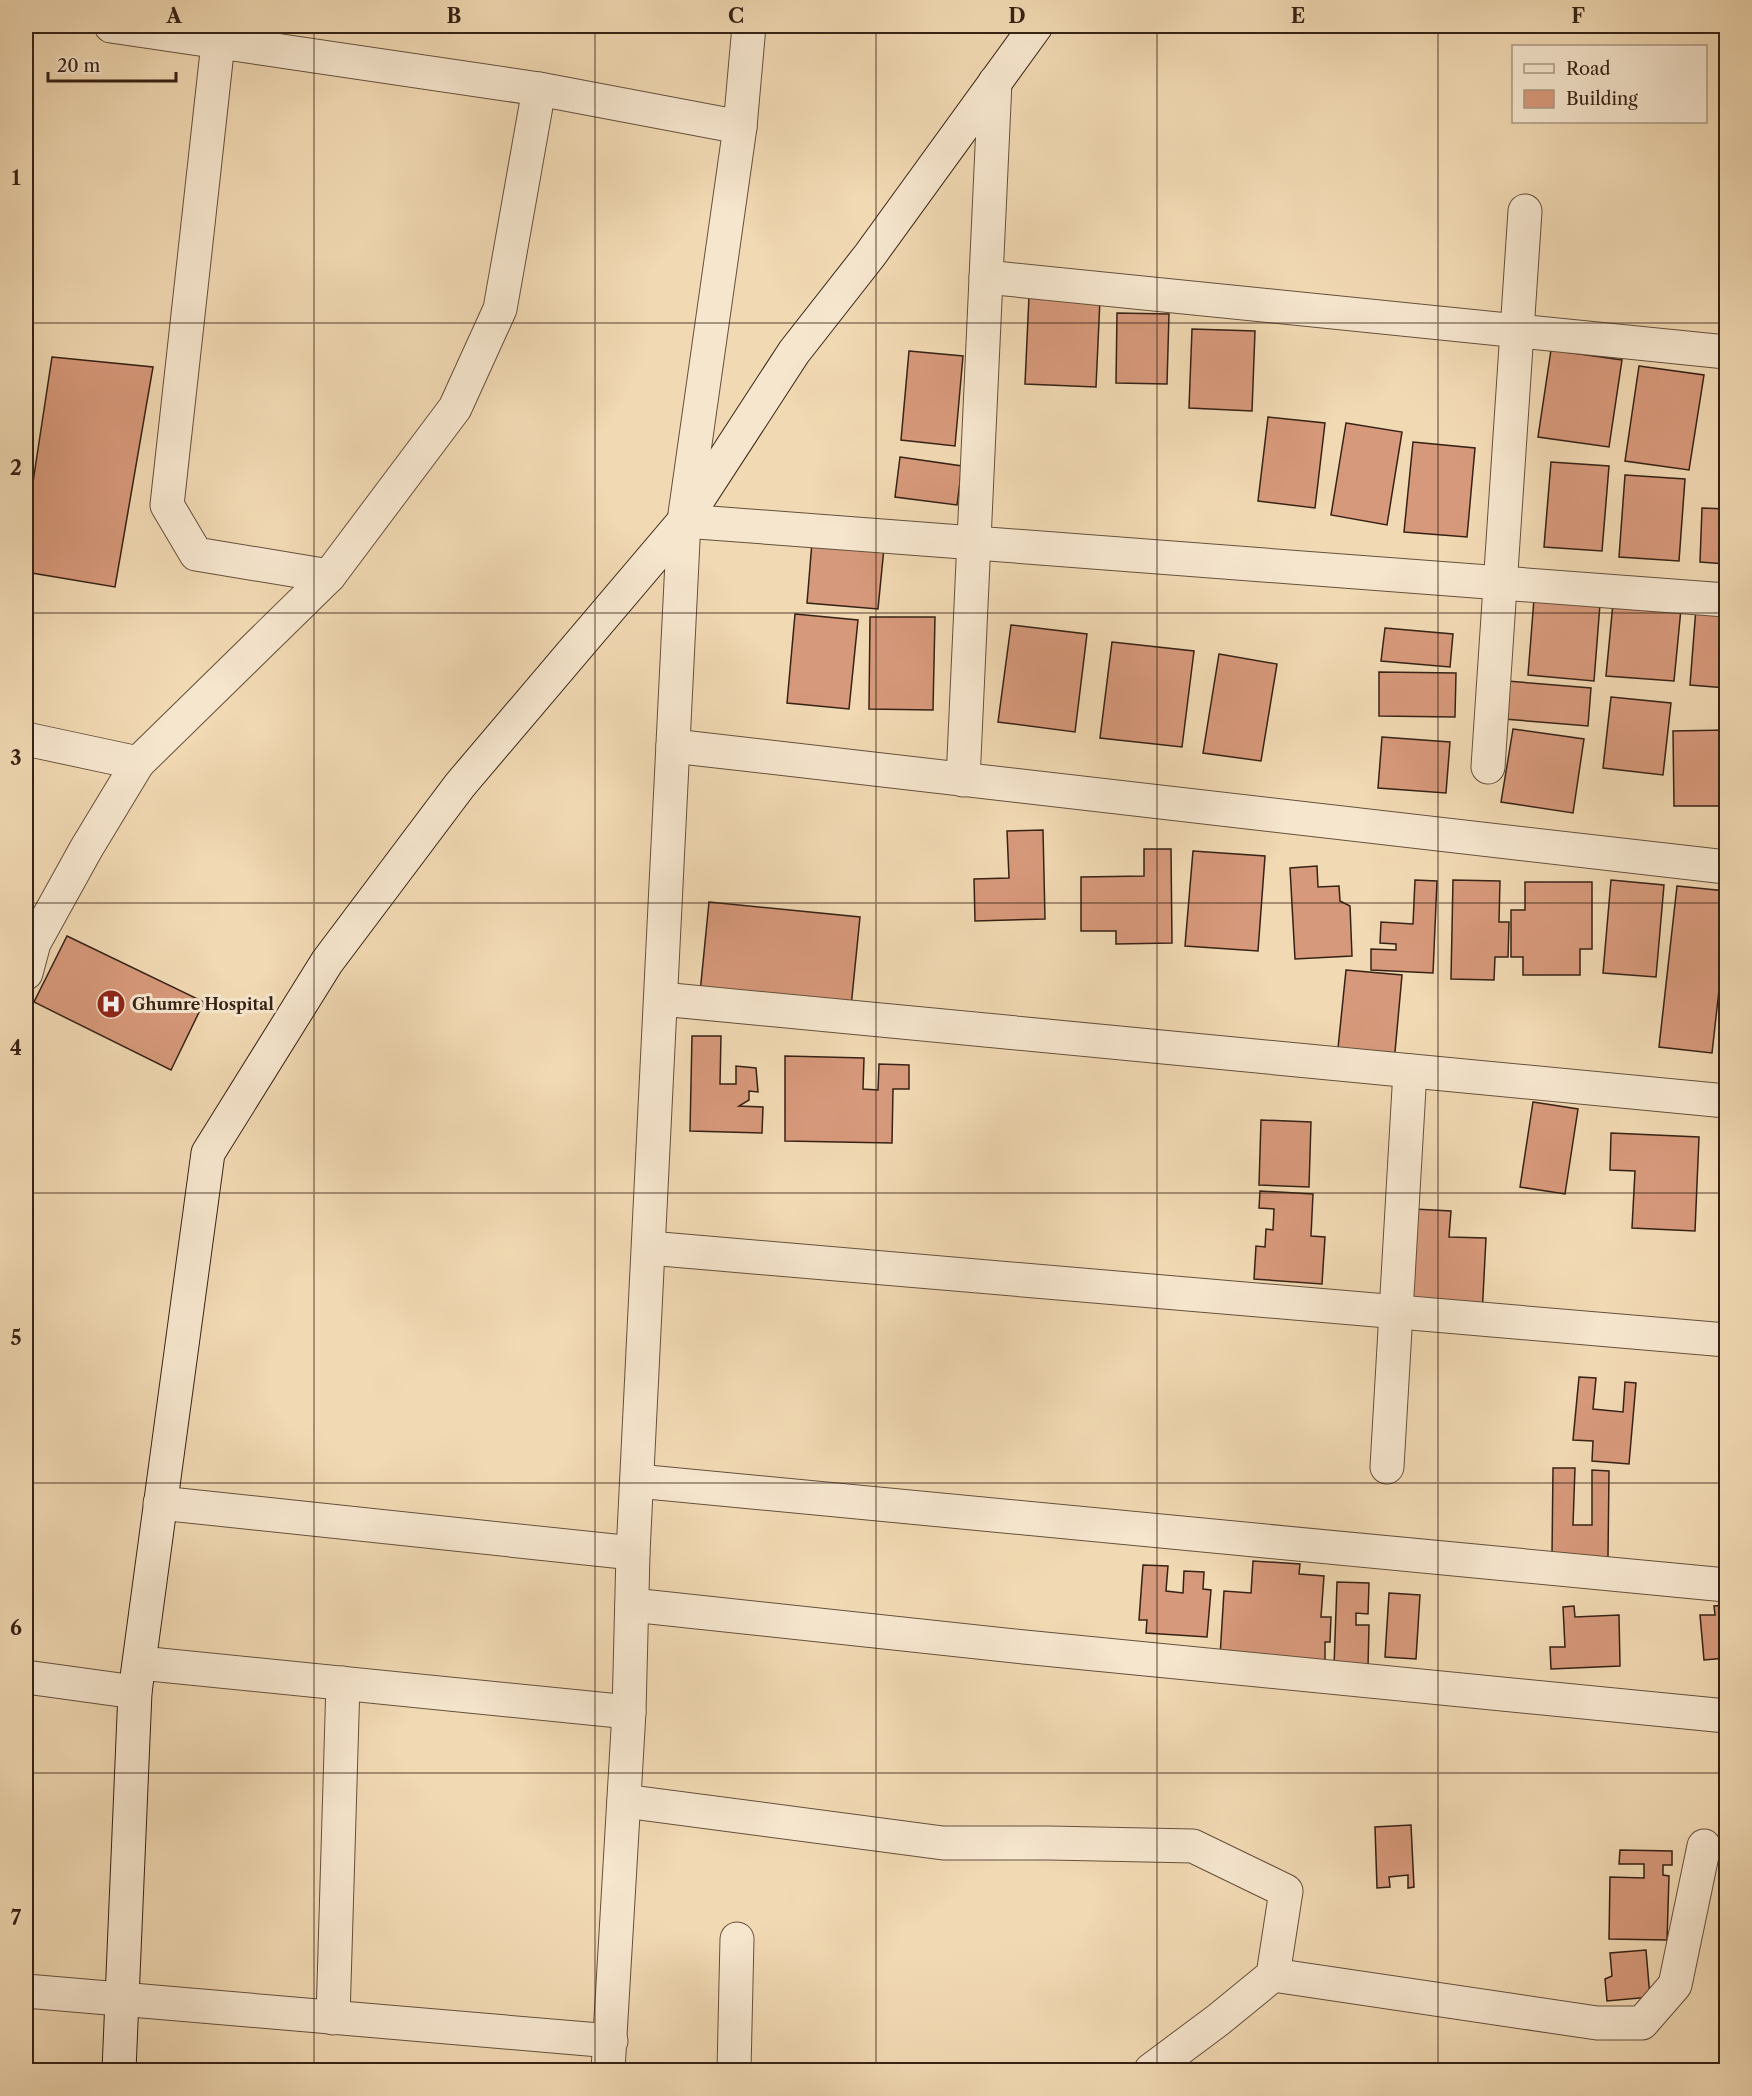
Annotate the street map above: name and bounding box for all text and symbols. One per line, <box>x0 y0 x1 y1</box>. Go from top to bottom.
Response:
text: A <box>165 4 182 28</box>
text: B <box>447 4 462 28</box>
text: C <box>728 4 744 28</box>
text: D <box>1008 4 1026 28</box>
text: E <box>1291 4 1305 28</box>
text: F <box>1571 4 1585 28</box>
scale bar <box>48 45 176 83</box>
legend <box>1512 45 1707 123</box>
text: 20 m <box>57 55 101 77</box>
text: Road <box>1566 58 1611 80</box>
text: Building <box>1566 88 1638 110</box>
text: 1 <box>12 166 21 190</box>
text: 2 <box>10 456 22 480</box>
text: 3 <box>10 746 22 770</box>
hospital icon: Ghumre Hospital <box>95 988 127 1020</box>
place label: Ghumre Hospital <box>132 994 274 1014</box>
text: 4 <box>10 1036 22 1060</box>
text: 5 <box>10 1326 22 1350</box>
text: 6 <box>10 1616 22 1640</box>
text: 7 <box>11 1906 22 1930</box>

